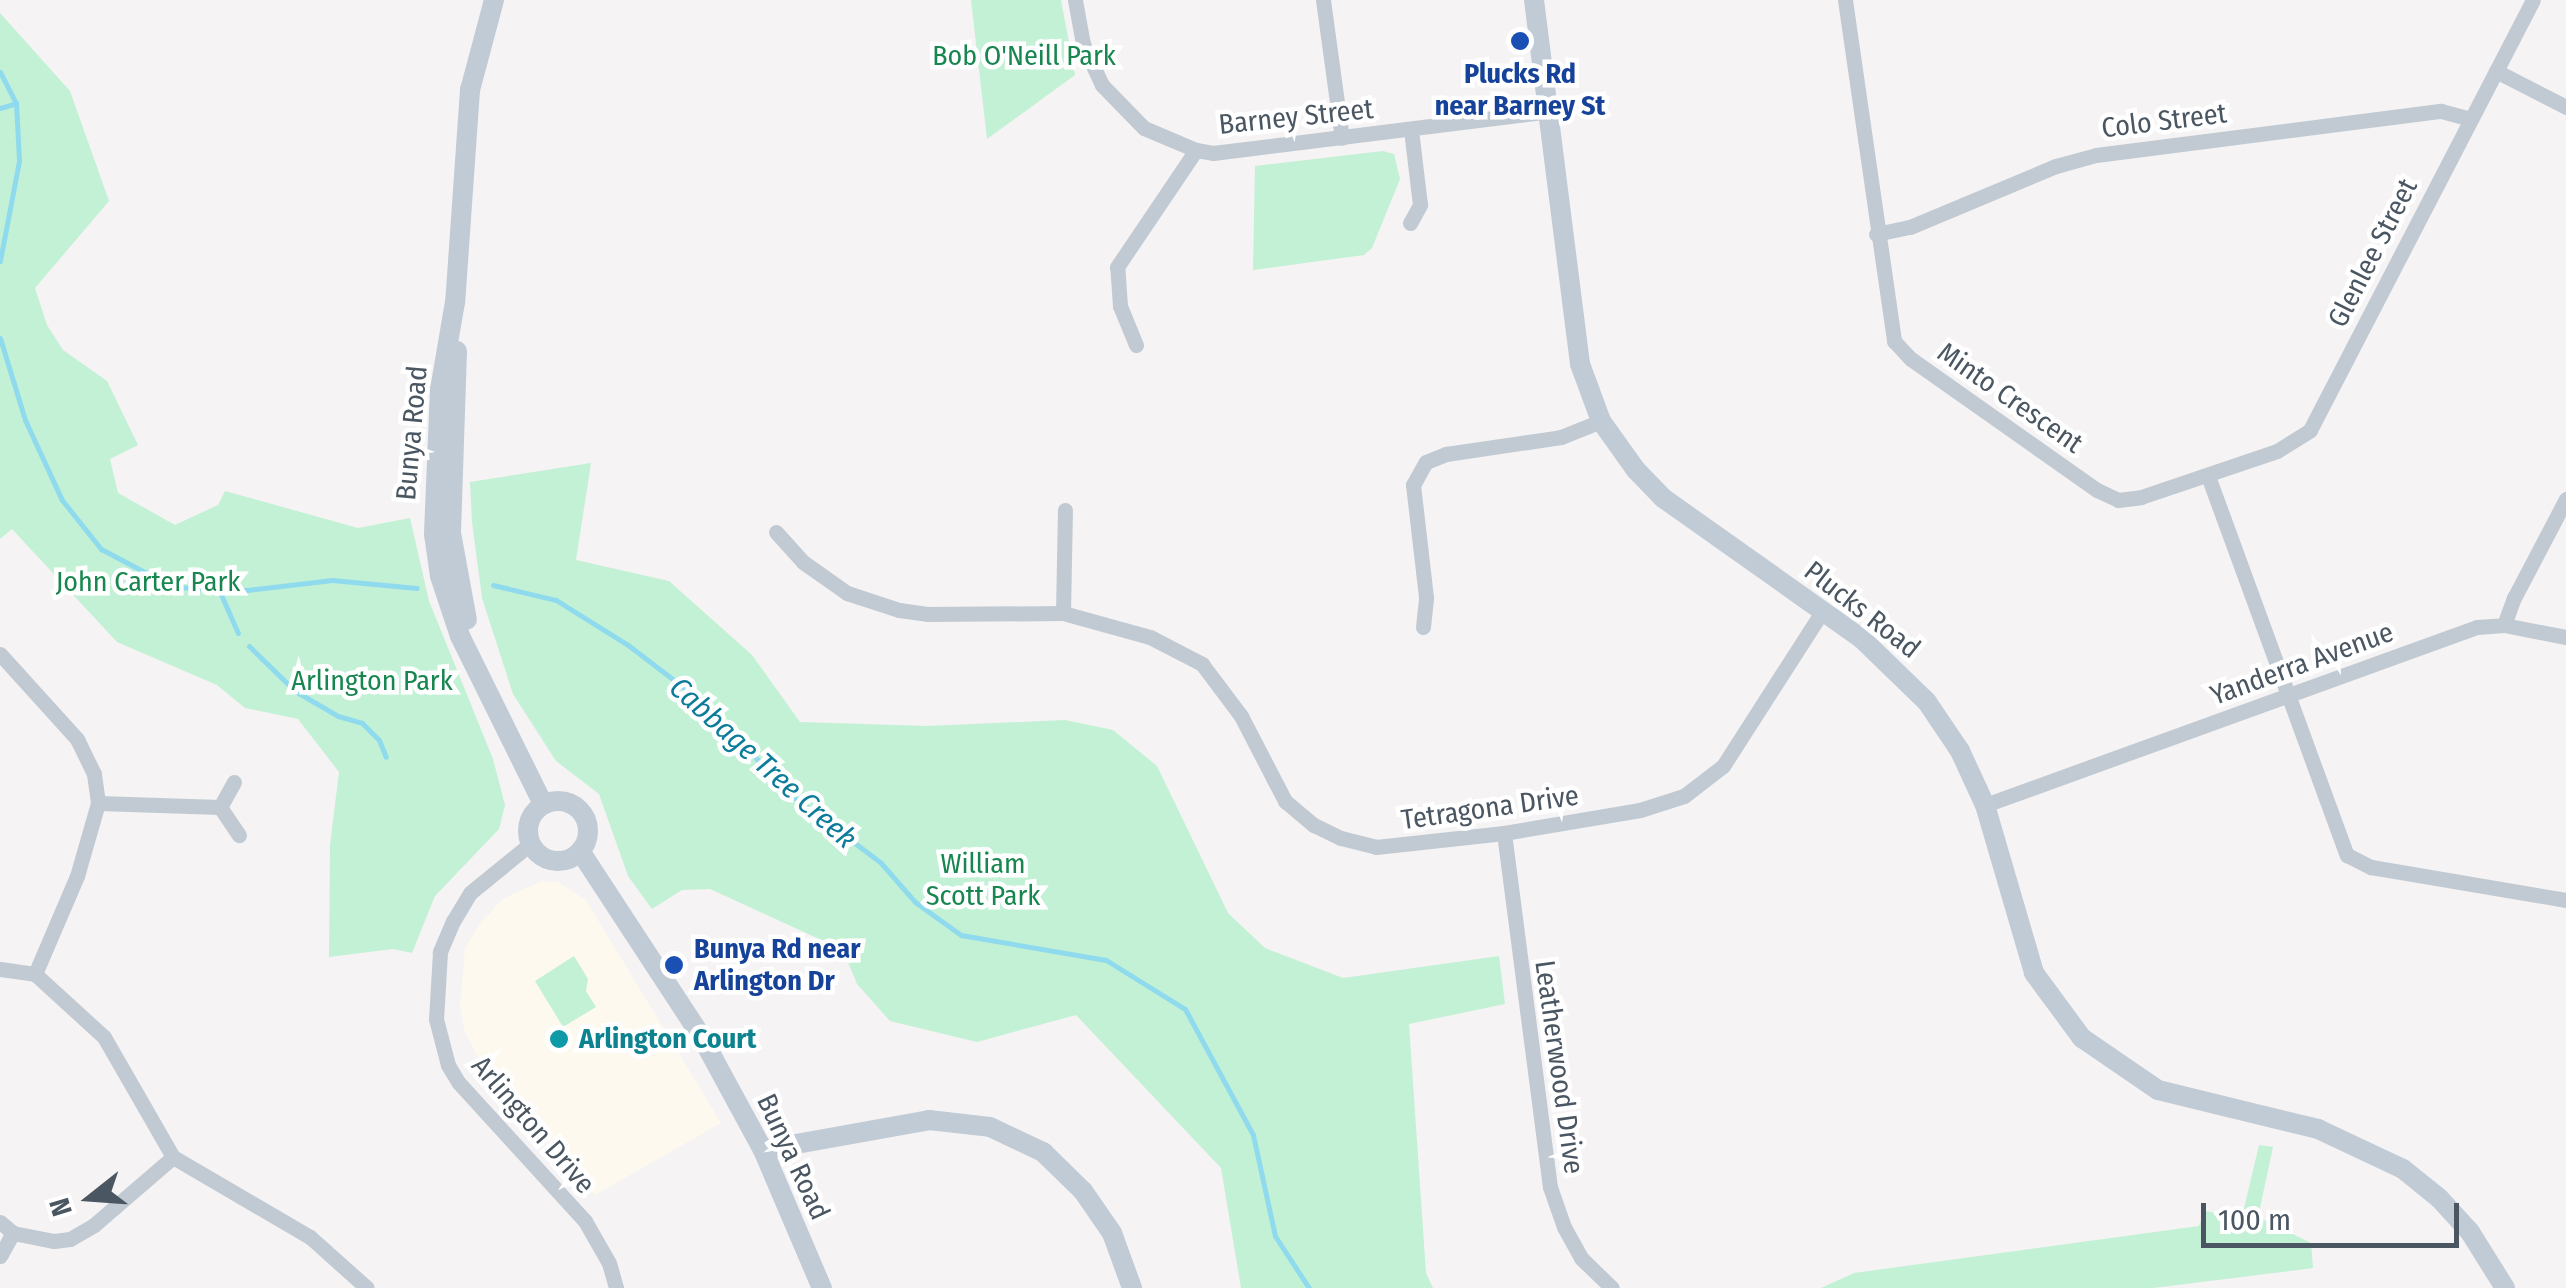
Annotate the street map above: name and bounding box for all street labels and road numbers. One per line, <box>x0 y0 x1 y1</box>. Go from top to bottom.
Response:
street label: Barney Street <box>1217 92 1375 142</box>
street label: Colo Street <box>2100 97 2228 145</box>
street label: Glenlee Street <box>2321 173 2425 333</box>
street label: Minto Crescent <box>1931 336 2089 460</box>
street label: Bunya Road <box>389 364 435 502</box>
street label: Plucks Road <box>1797 554 1927 666</box>
street label: Yanderra Avenue <box>2206 615 2398 713</box>
street label: Tetragona Drive <box>1399 779 1581 837</box>
street label: Leatherwood Drive <box>1527 958 1591 1176</box>
street label: Arlington Drive <box>464 1049 602 1201</box>
street label: Bunya Road <box>749 1089 837 1225</box>

